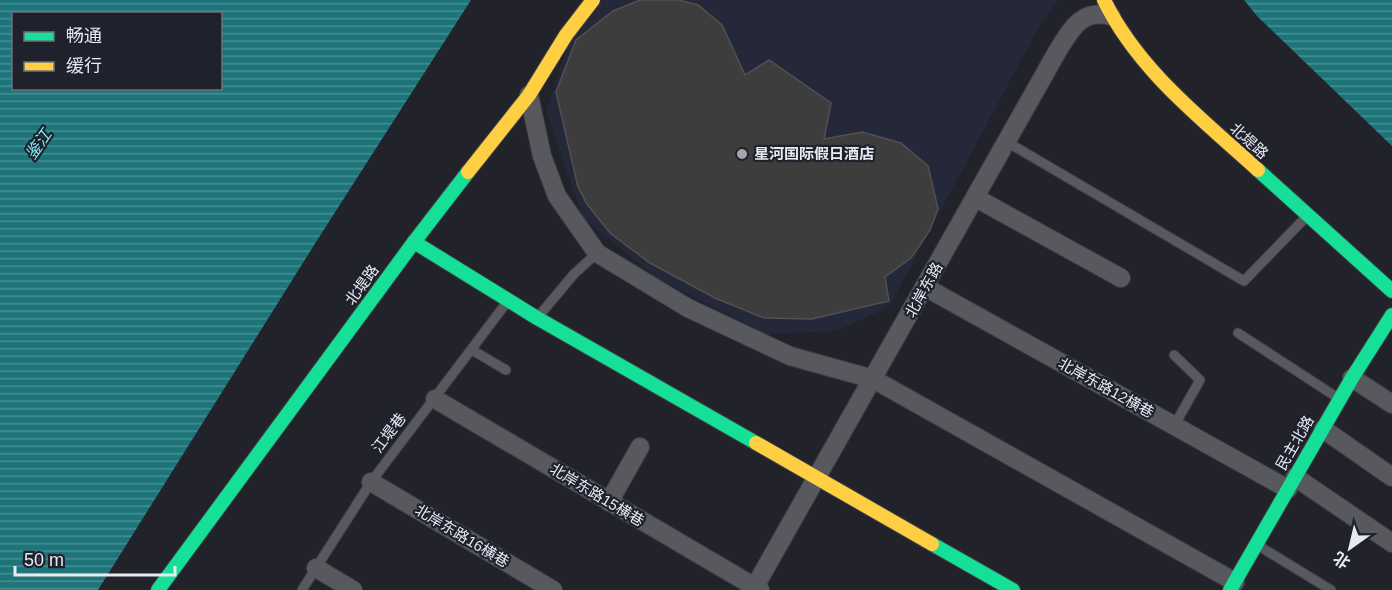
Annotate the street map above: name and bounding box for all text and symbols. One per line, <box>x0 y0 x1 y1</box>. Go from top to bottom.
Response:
legend <box>12 12 222 90</box>
text: 畅通 <box>66 26 102 46</box>
text: 缓行 <box>66 56 102 76</box>
street label: 北堤路 <box>1227 119 1272 162</box>
water label: 鉴江 <box>22 125 56 162</box>
place label: 星河国际假日酒店 <box>754 145 874 162</box>
marker: 星河国际假日酒店 <box>735 147 749 161</box>
street label: 北岸东路 <box>902 259 946 320</box>
street label: 北堤路 <box>341 262 382 308</box>
street label: 北岸东路12横巷 <box>1055 354 1157 421</box>
street label: 江堤巷 <box>368 410 409 456</box>
street label: 民主北路 <box>1272 413 1317 473</box>
street label: 北岸东路15横巷 <box>547 460 647 529</box>
street label: 北岸东路16横巷 <box>412 501 512 570</box>
north arrow <box>1320 518 1380 578</box>
scale bar <box>15 539 176 577</box>
text: 北 <box>1330 548 1353 572</box>
text: 50 m <box>24 550 64 570</box>

